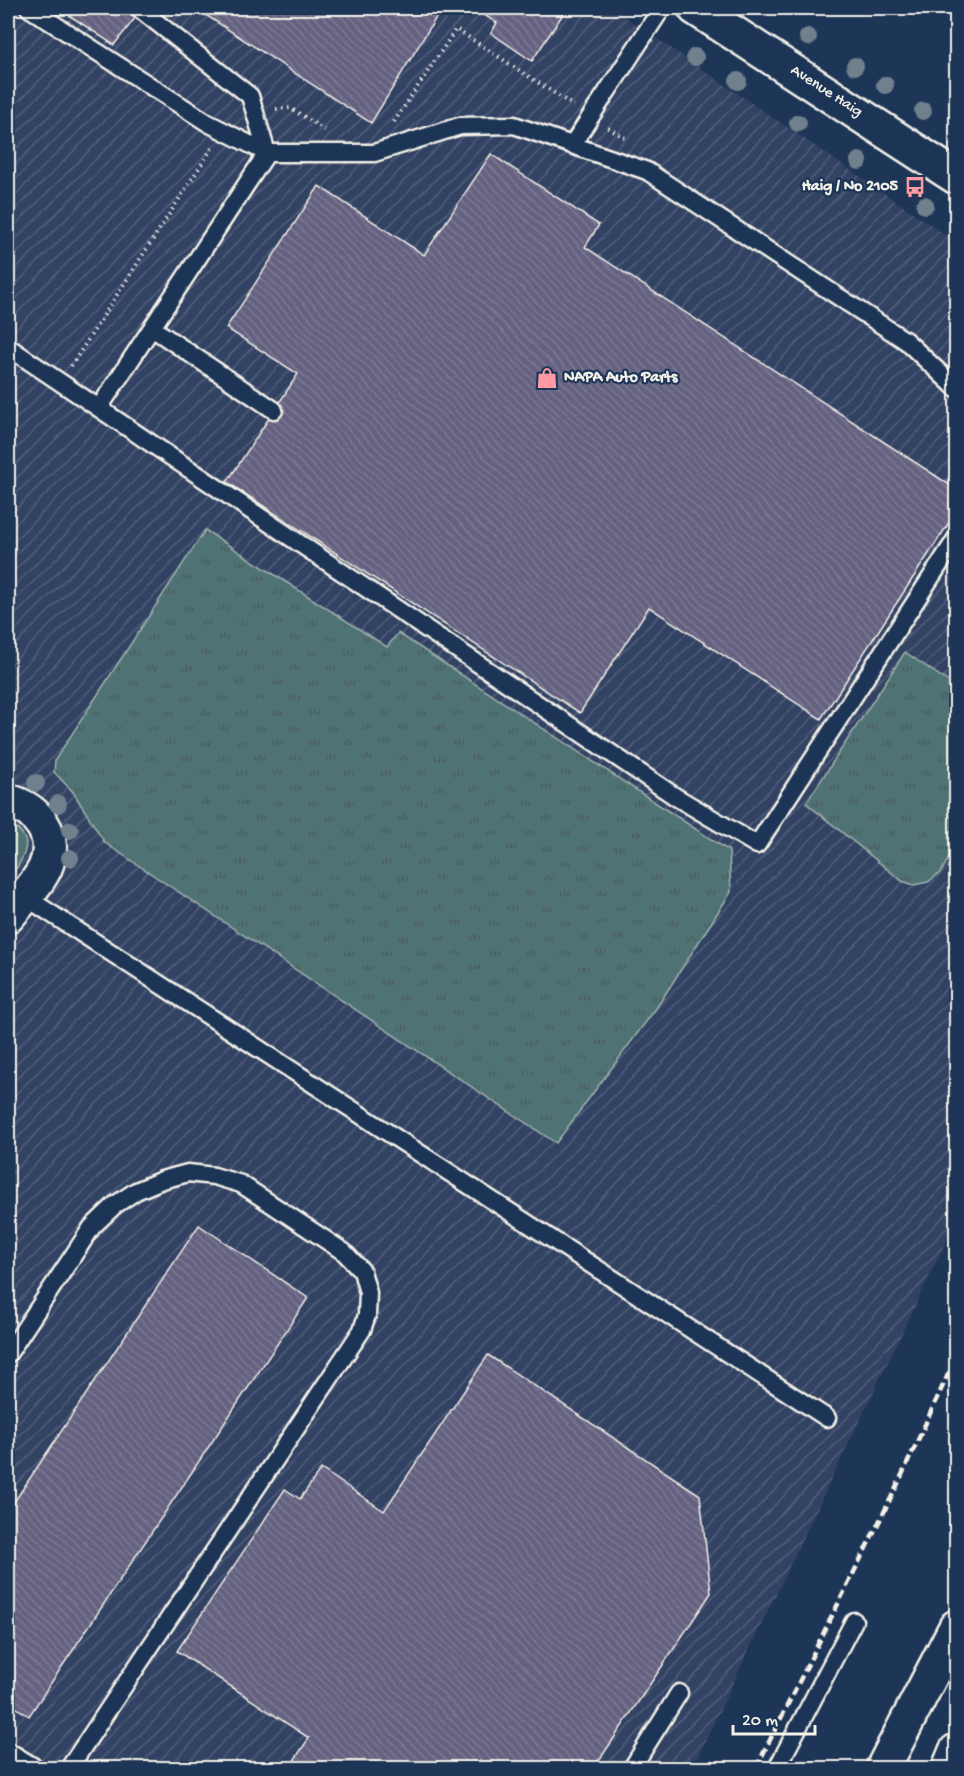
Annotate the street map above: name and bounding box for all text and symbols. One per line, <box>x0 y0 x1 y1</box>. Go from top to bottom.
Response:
street label: Avenue Haig <box>786 62 866 122</box>
bus stop icon: Haig / No 2105 <box>903 175 927 199</box>
place label: Haig / No 2105 <box>802 178 899 197</box>
shop icon: NAPA Auto Parts <box>535 366 559 390</box>
place label: NAPA Auto Parts <box>564 369 678 388</box>
scale bar <box>733 1698 816 1736</box>
text: 20 m <box>742 1711 778 1732</box>

